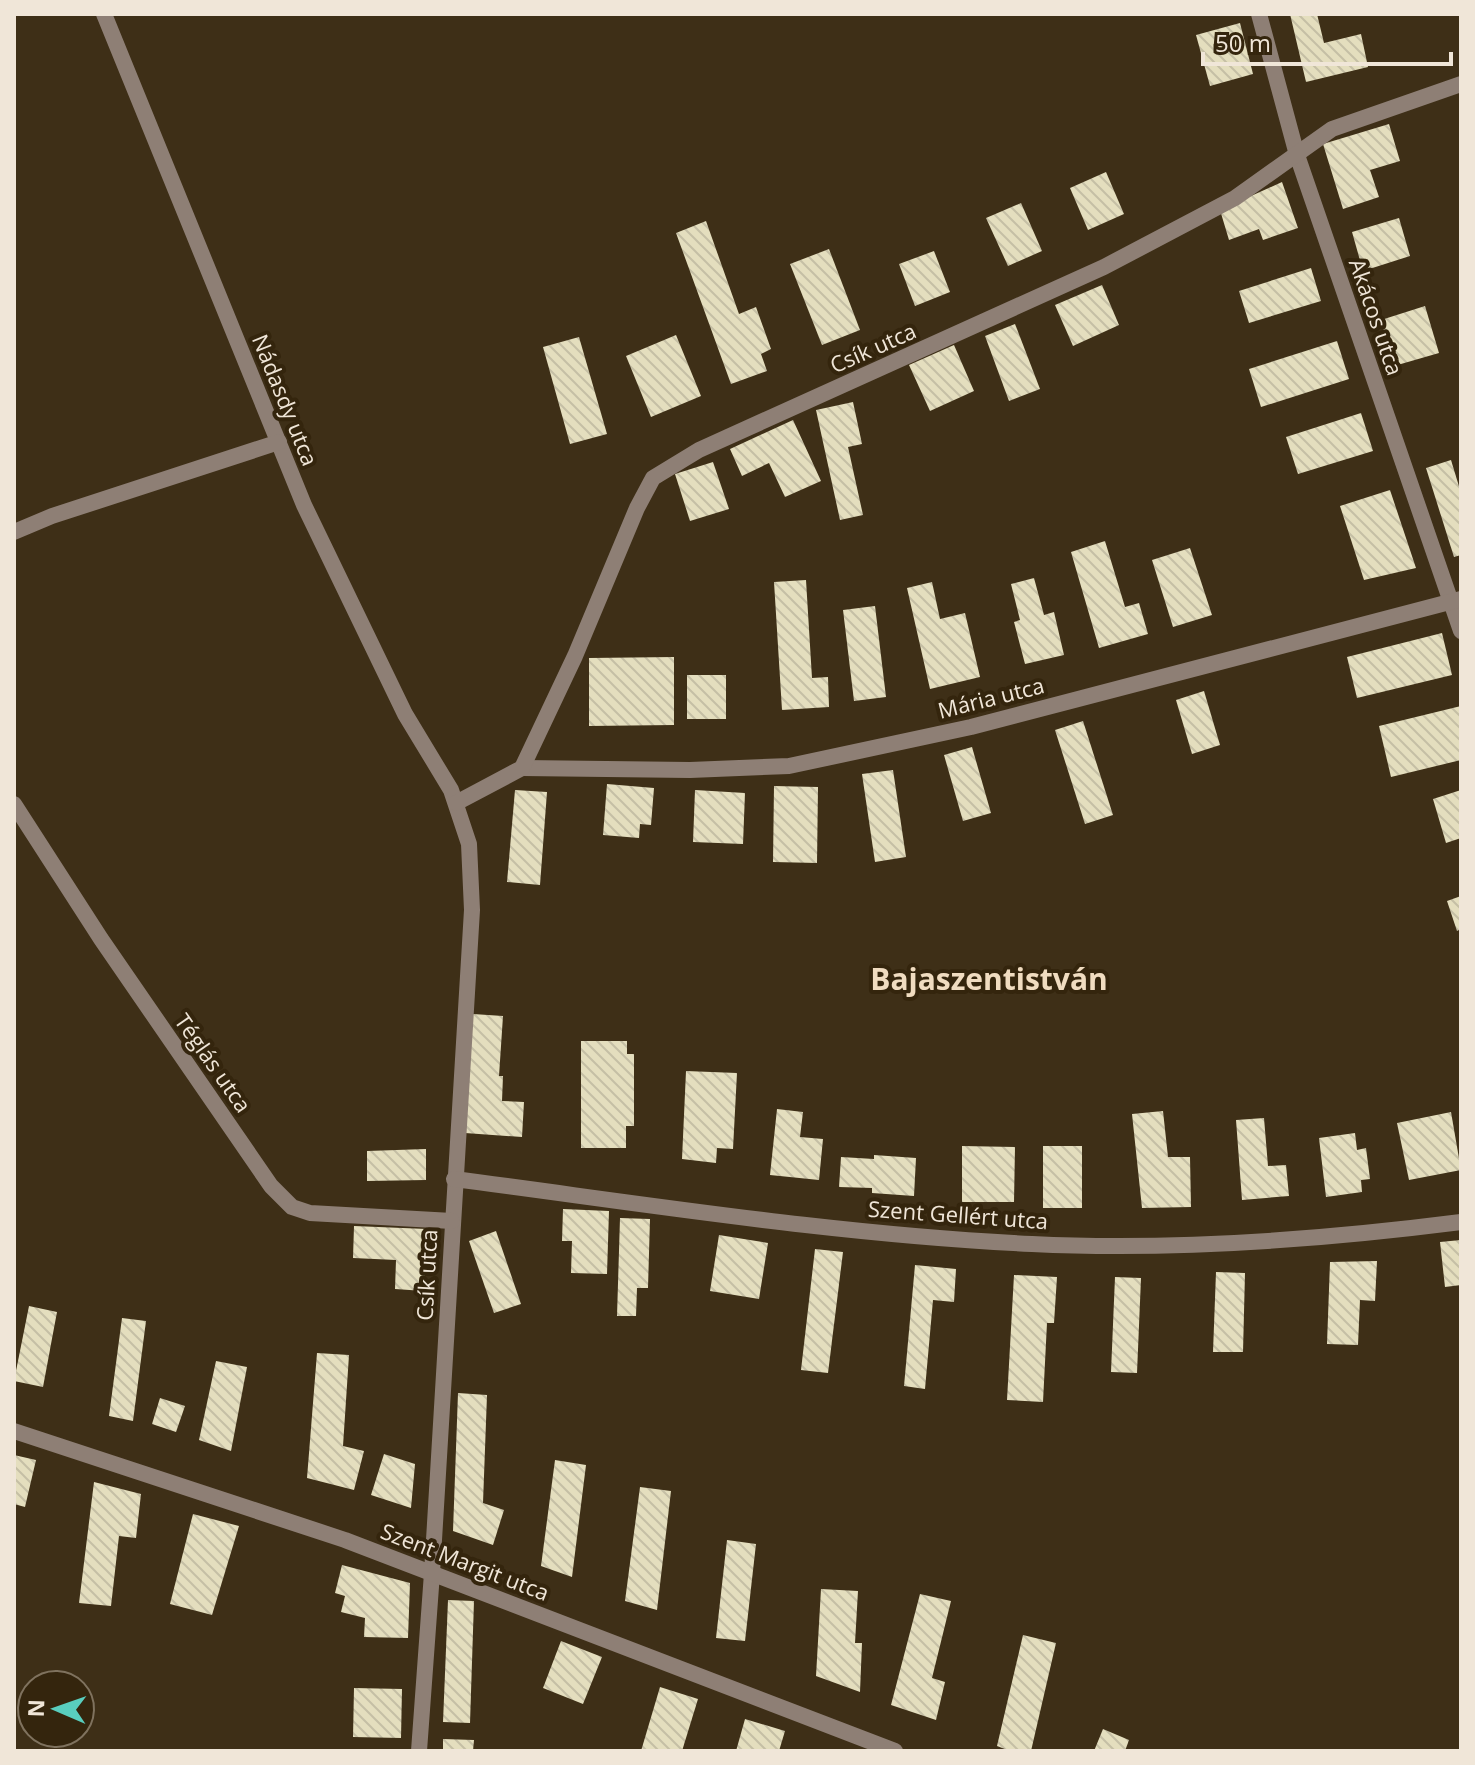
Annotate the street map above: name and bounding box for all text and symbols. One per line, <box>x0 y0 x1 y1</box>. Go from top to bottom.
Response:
scale bar <box>1203 16 1451 66</box>
text: 50 m <box>1215 26 1271 59</box>
street label: Akácos utca <box>1343 254 1411 379</box>
street label: Csík utca <box>825 315 920 379</box>
street label: Nádasdy utca <box>246 329 326 470</box>
street label: Mária utca <box>934 669 1047 725</box>
district label: Bajaszentistván <box>870 958 1108 999</box>
street label: Téglás utca <box>169 1007 259 1118</box>
street label: Szent Gellért utca <box>867 1193 1049 1235</box>
street label: Csík utca <box>409 1229 443 1321</box>
street label: Szent Margit utca <box>377 1515 554 1607</box>
north arrow <box>16 1669 96 1749</box>
text: N <box>20 1699 50 1718</box>

